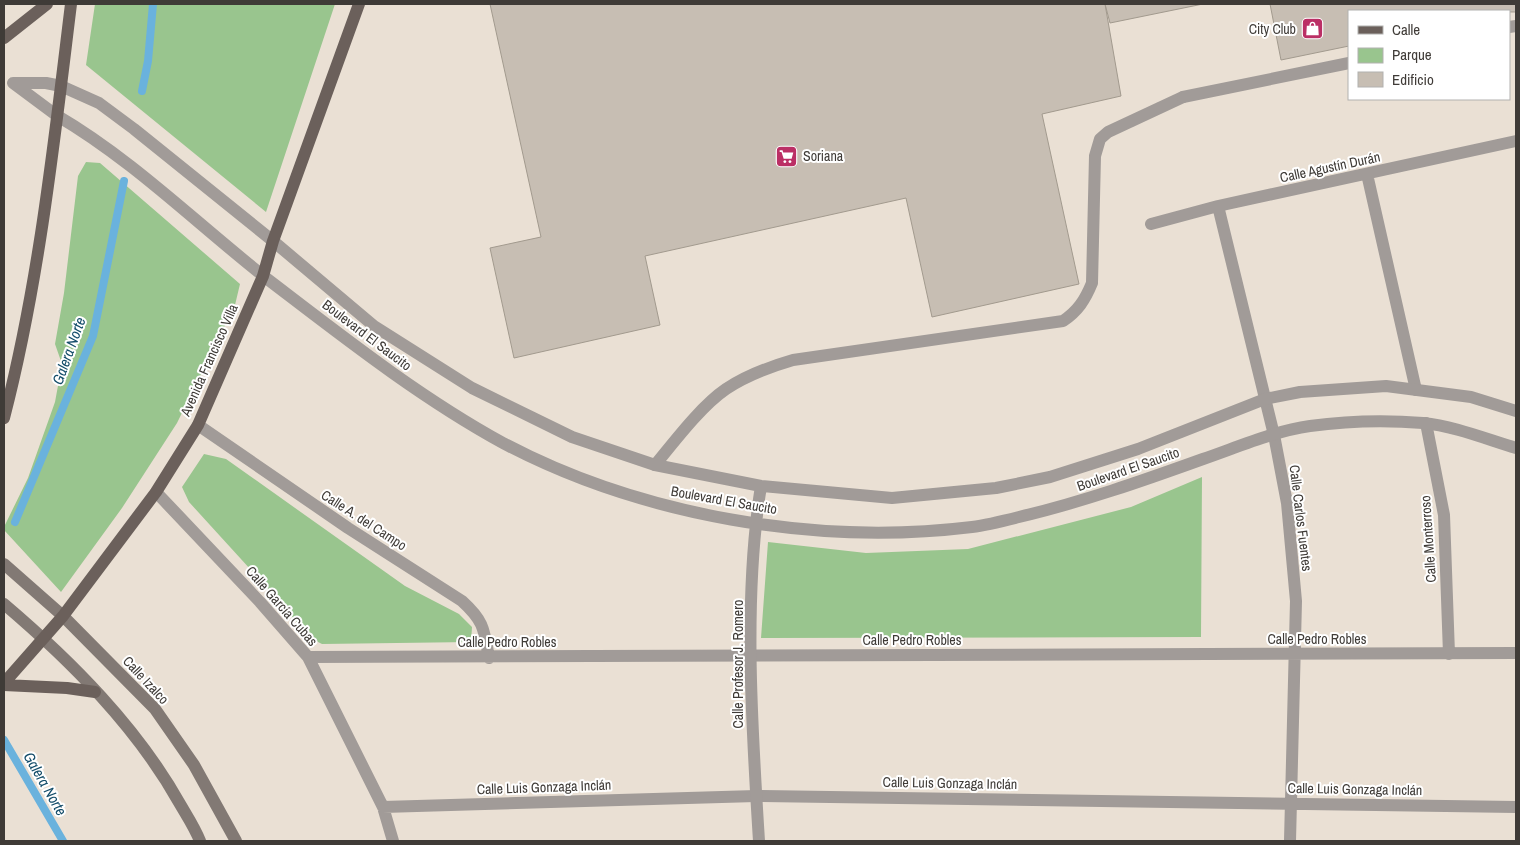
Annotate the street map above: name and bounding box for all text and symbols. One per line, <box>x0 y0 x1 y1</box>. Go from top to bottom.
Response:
legend <box>1348 10 1510 100</box>
shop icon: City Club <box>1300 17 1324 41</box>
text: Calle <box>1392 19 1420 40</box>
place label: City Club <box>1249 20 1296 38</box>
text: Parque <box>1392 44 1432 65</box>
text: Edificio <box>1392 69 1434 90</box>
supermarket icon: Soriana <box>775 144 799 168</box>
place label: Soriana <box>803 147 844 165</box>
street label: Calle Agustín Durán <box>1278 148 1382 186</box>
street label: Boulevard El Saucito <box>319 296 415 374</box>
street label: Avenida Francisco Villa <box>176 301 242 420</box>
water label: Galera Norte <box>47 314 90 388</box>
street label: Boulevard El Saucito <box>1074 443 1182 495</box>
street label: Calle Carlos Fuentes <box>1286 464 1316 573</box>
street label: Boulevard El Saucito <box>670 482 778 518</box>
street label: Calle A. del Campo <box>318 486 410 554</box>
street label: Calle Monterroso <box>1416 495 1440 583</box>
street label: Calle García Cubas <box>242 562 322 650</box>
street label: Calle Profesor J. Romero <box>729 600 747 728</box>
street label: Calle Pedro Robles <box>1268 630 1367 648</box>
street label: Calle Pedro Robles <box>863 631 962 649</box>
street label: Calle Pedro Robles <box>458 633 557 651</box>
street label: Calle Izalco <box>119 652 173 708</box>
water label: Galera Norte <box>19 748 72 820</box>
street label: Calle Luis Gonzaga Inclán <box>883 773 1017 793</box>
street label: Calle Luis Gonzaga Inclán <box>476 776 612 798</box>
street label: Calle Luis Gonzaga Inclán <box>1288 779 1422 799</box>

